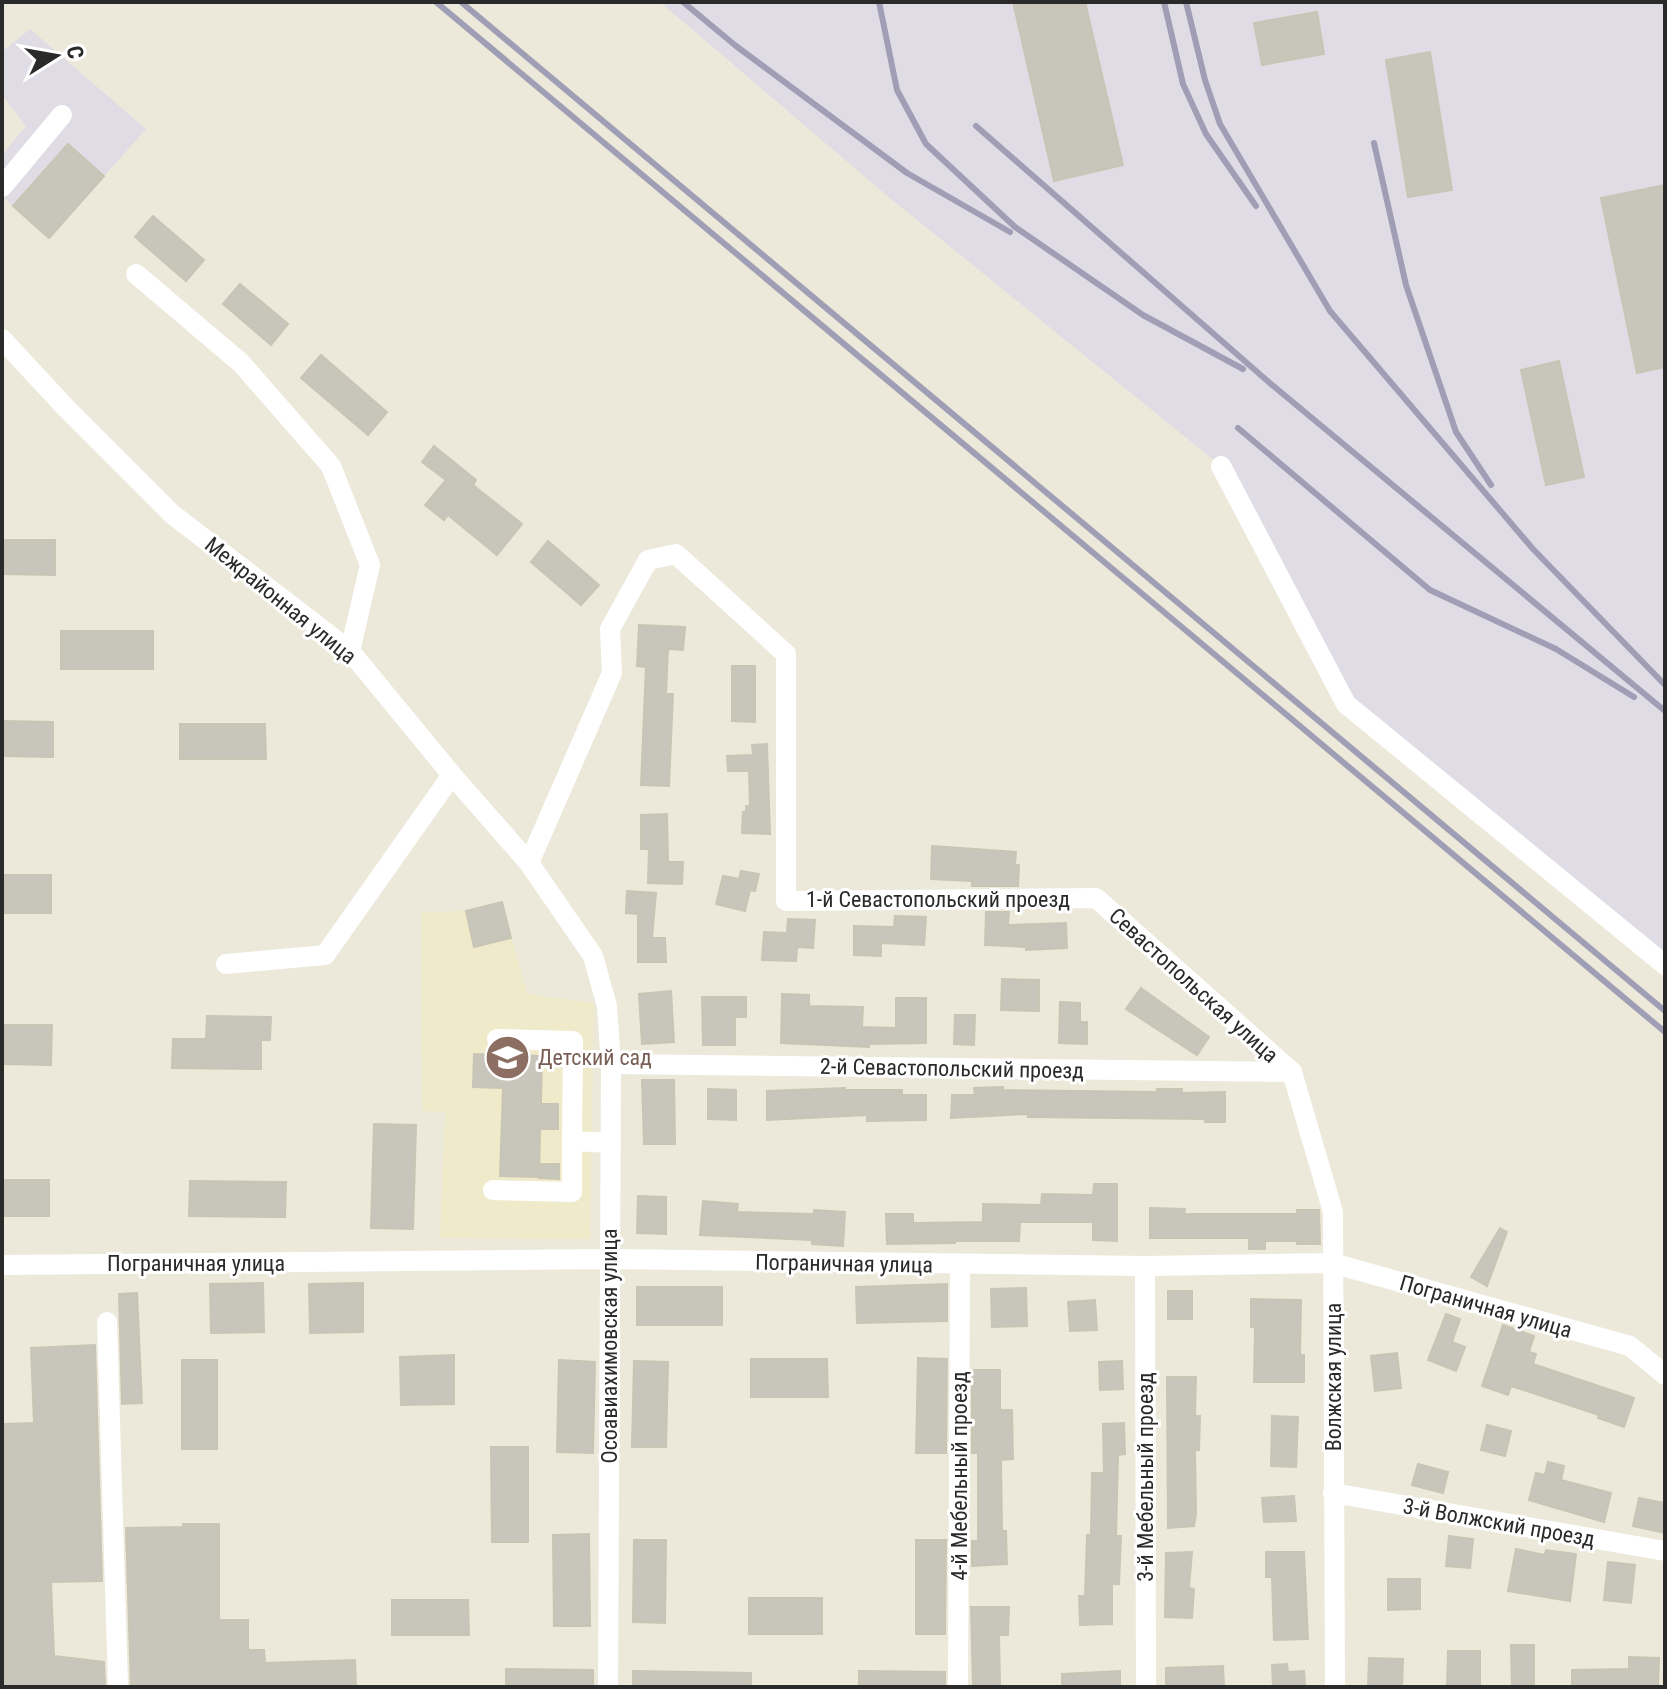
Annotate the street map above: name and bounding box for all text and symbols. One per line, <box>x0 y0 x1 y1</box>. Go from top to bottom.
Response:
north arrow <box>16 16 96 96</box>
text: С <box>62 44 89 61</box>
street label: Межрайонная улица <box>200 532 361 669</box>
street label: 1-й Севастопольский проезд <box>806 887 1070 912</box>
street label: Севастопольская улица <box>1104 903 1283 1068</box>
school or university icon: Детский сад <box>483 1033 531 1081</box>
place label: Детский сад <box>538 1045 652 1070</box>
street label: 2-й Севастопольский проезд <box>820 1054 1084 1083</box>
street label: Осоавиахимовская улица <box>597 1228 622 1464</box>
street label: Пограничная улица <box>755 1249 933 1278</box>
street label: Пограничная улица <box>107 1251 285 1276</box>
street label: Пограничная улица <box>1397 1270 1575 1343</box>
street label: Волжская улица <box>1321 1303 1346 1451</box>
street label: 4-й Мебельный проезд <box>947 1371 972 1581</box>
street label: 3-й Мебельный проезд <box>1133 1372 1158 1582</box>
street label: 3-й Волжский проезд <box>1401 1493 1597 1552</box>

